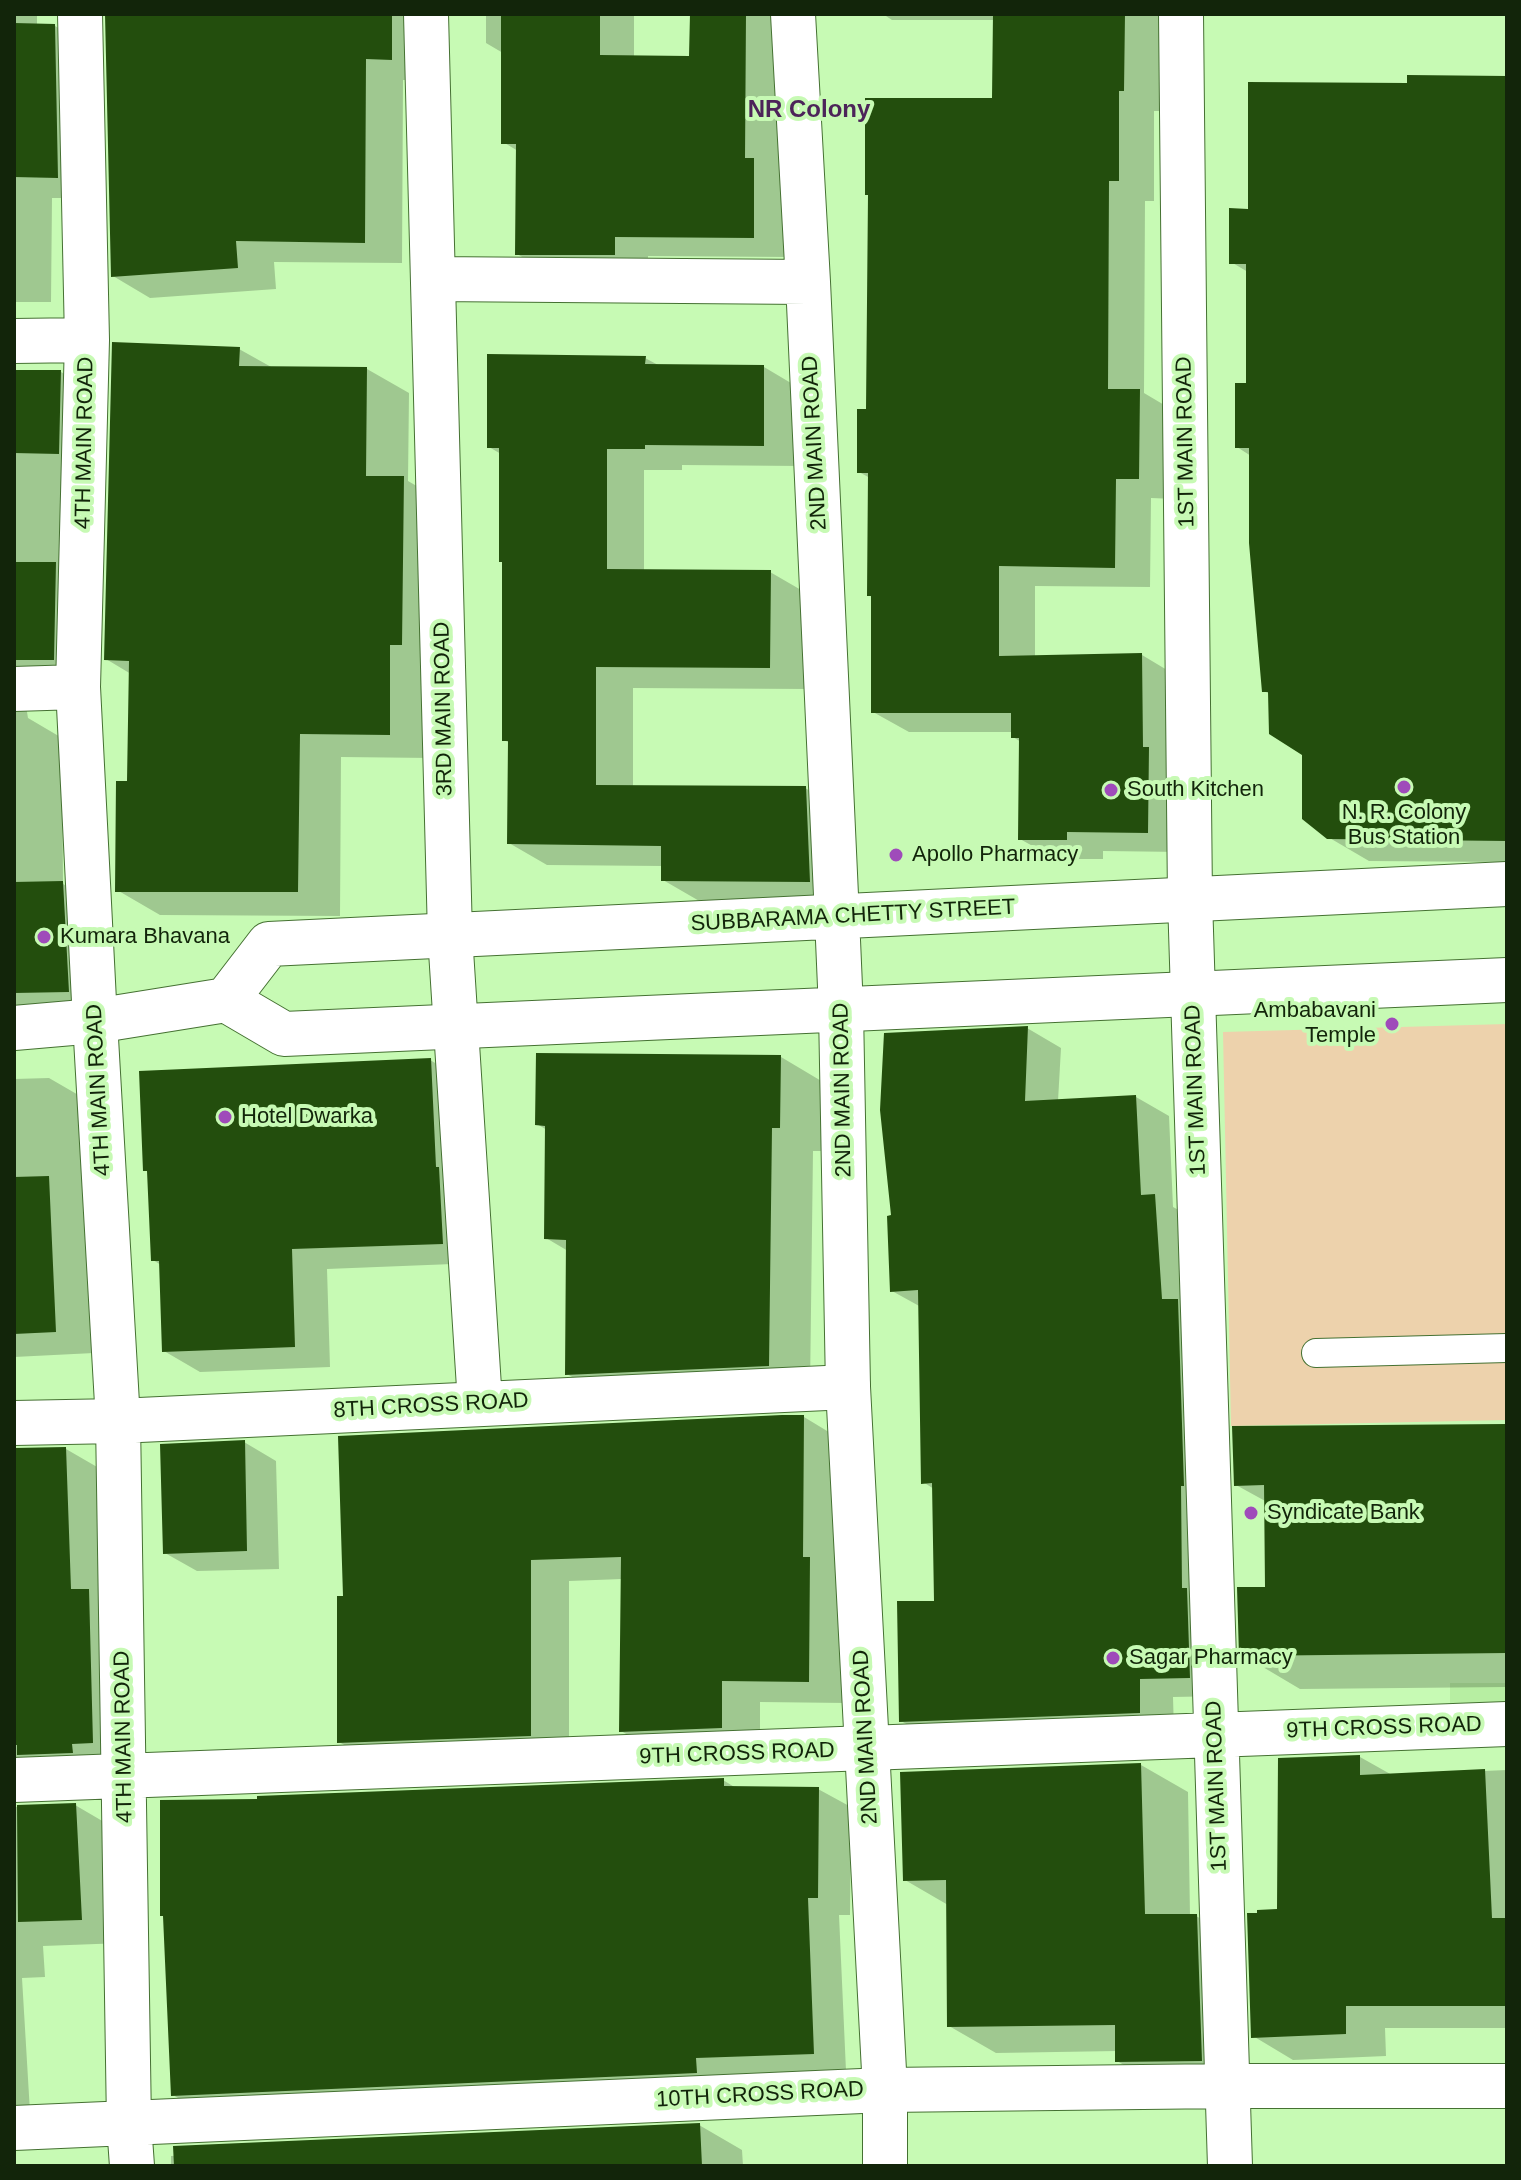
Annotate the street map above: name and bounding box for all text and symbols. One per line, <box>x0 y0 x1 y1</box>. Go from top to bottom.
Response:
district label: NR Colony <box>748 96 870 124</box>
street label: 2ND MAIN ROAD <box>797 355 833 531</box>
street label: 1ST MAIN ROAD <box>1171 356 1201 528</box>
street label: 4TH MAIN ROAD <box>70 357 100 529</box>
street label: 3RD MAIN ROAD <box>429 621 459 797</box>
place label: South Kitchen <box>1127 777 1264 803</box>
marker: N. R. Colony Bus Station <box>1395 778 1413 796</box>
marker: South Kitchen <box>1102 781 1120 799</box>
place label: N. R. Colony Bus Station <box>1342 800 1466 852</box>
place label: Apollo Pharmacy <box>912 842 1078 868</box>
marker: Apollo Pharmacy <box>887 846 905 864</box>
street label: SUBBARAMA CHETTY STREET <box>690 894 1016 938</box>
place label: Kumara Bhavana <box>60 924 230 950</box>
marker: Kumara Bhavana <box>35 928 53 946</box>
place label: Ambabavani Temple <box>1254 998 1376 1050</box>
street label: 2ND MAIN ROAD <box>828 1002 858 1178</box>
street label: 4TH MAIN ROAD <box>81 1003 117 1177</box>
street label: 1ST MAIN ROAD <box>1180 1004 1212 1176</box>
marker: Ambabavani Temple <box>1383 1015 1401 1033</box>
place label: Hotel Dwarka <box>241 1104 373 1130</box>
marker: Hotel Dwarka <box>216 1108 234 1126</box>
street label: 8TH CROSS ROAD <box>333 1388 529 1424</box>
place label: Syndicate Bank <box>1267 1500 1420 1526</box>
marker: Syndicate Bank <box>1242 1504 1260 1522</box>
place label: Sagar Pharmacy <box>1129 1645 1293 1671</box>
street label: 2ND MAIN ROAD <box>848 1649 884 1825</box>
marker: Sagar Pharmacy <box>1104 1649 1122 1667</box>
street label: 4TH MAIN ROAD <box>109 1651 139 1823</box>
street label: 1ST MAIN ROAD <box>1201 1700 1233 1872</box>
street label: 9TH CROSS ROAD <box>1286 1711 1482 1745</box>
street label: 9TH CROSS ROAD <box>639 1737 835 1771</box>
street label: 10TH CROSS ROAD <box>656 2076 864 2114</box>

